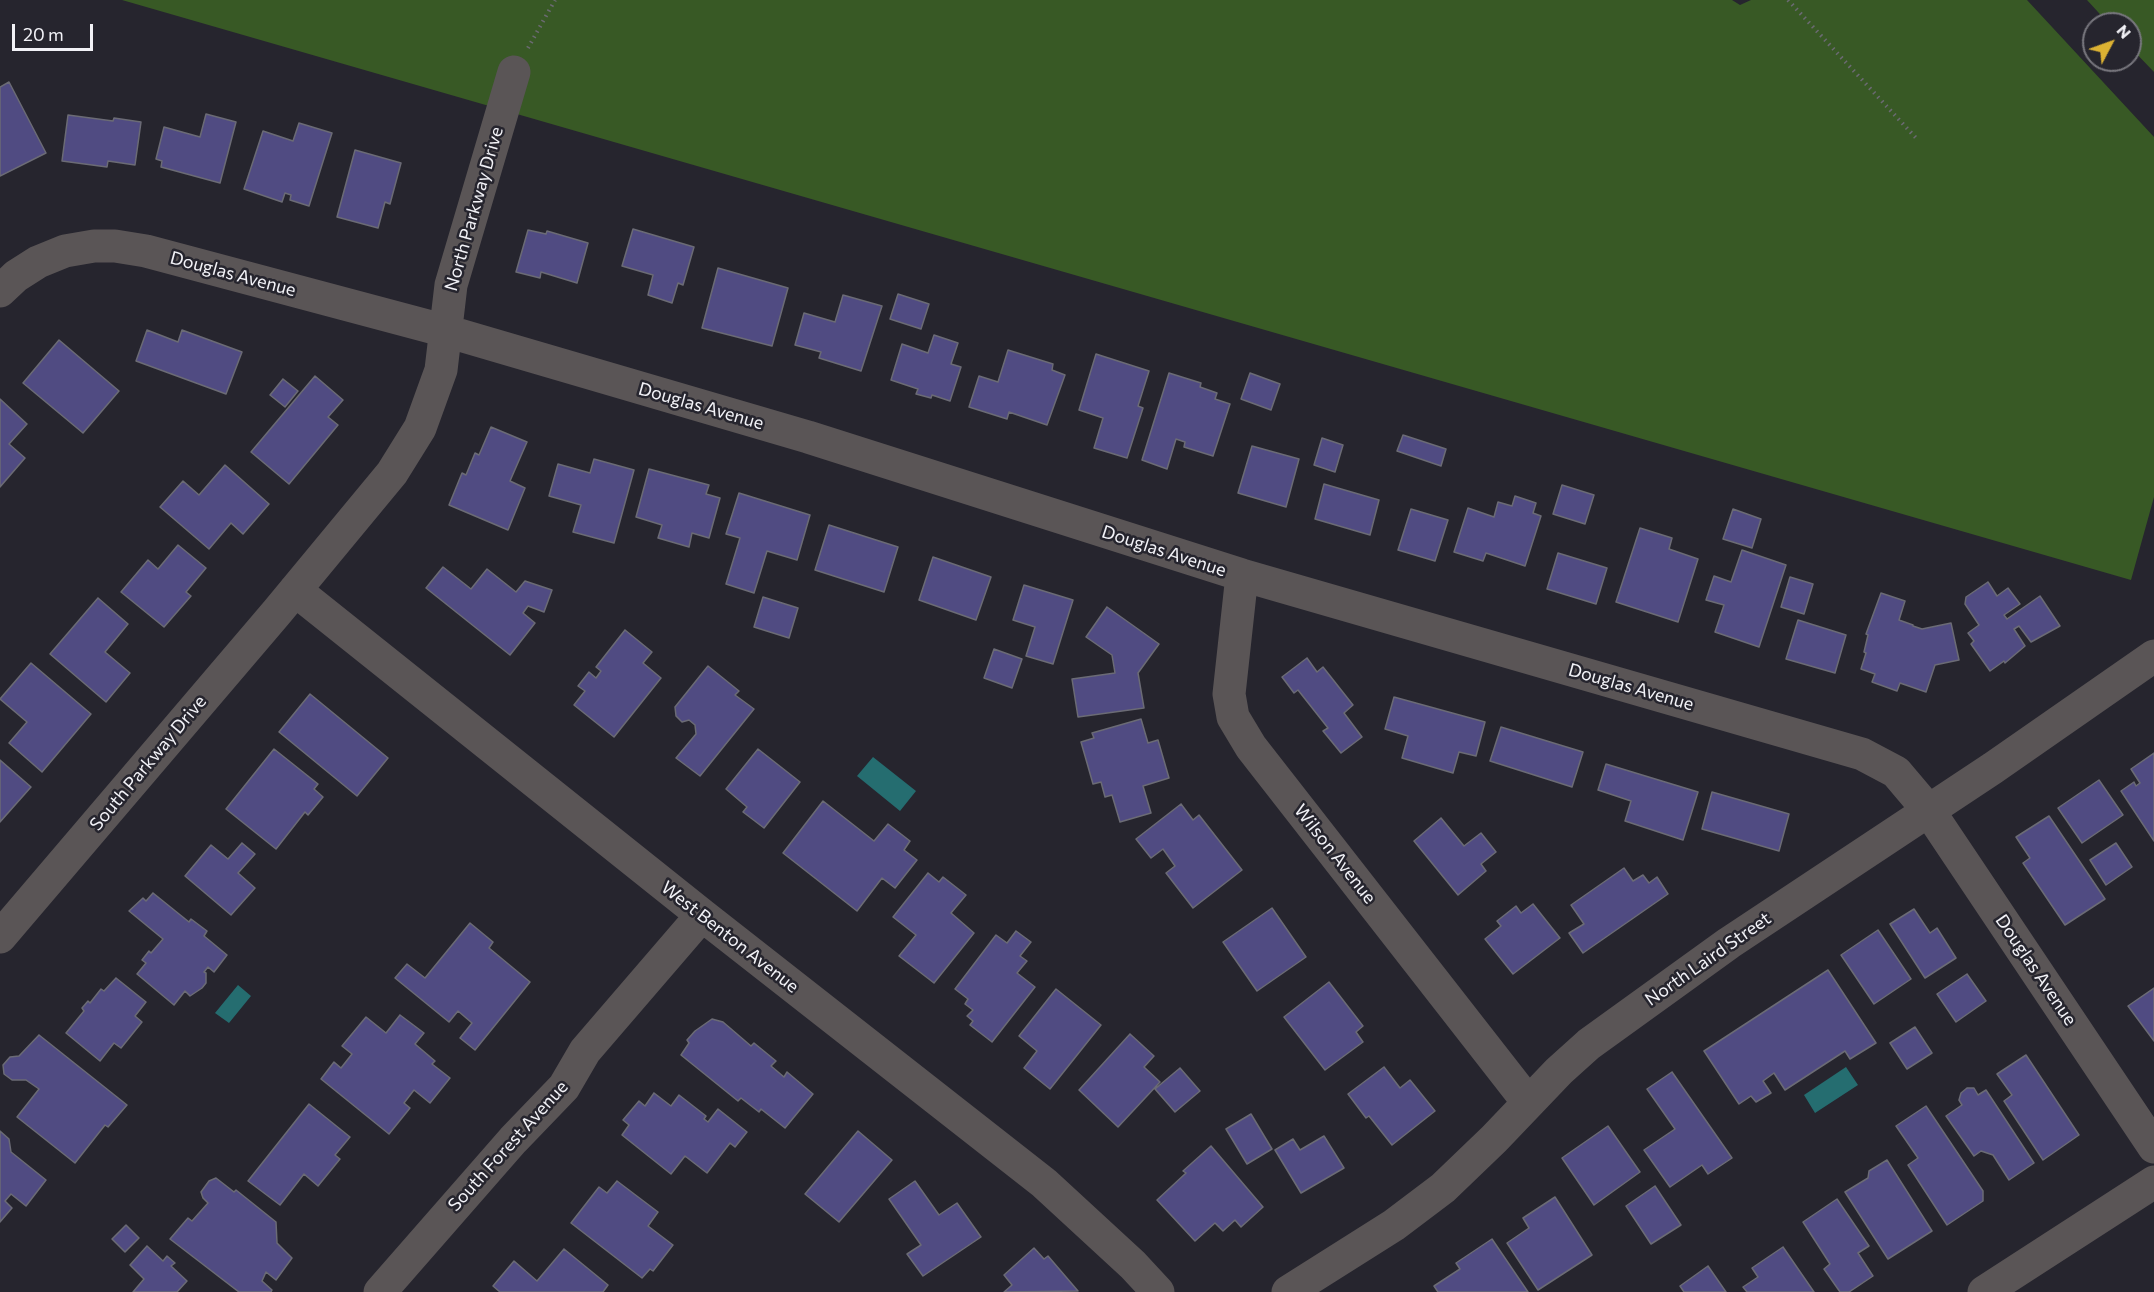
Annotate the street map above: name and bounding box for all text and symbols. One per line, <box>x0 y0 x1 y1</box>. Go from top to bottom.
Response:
scale bar <box>15 12 96 50</box>
north arrow <box>2082 12 2142 72</box>
text: N <box>2113 20 2136 42</box>
text: 20 m <box>23 23 64 45</box>
street label: North Parkway Drive <box>440 124 508 294</box>
street label: Douglas Avenue <box>168 247 298 301</box>
street label: Douglas Avenue <box>636 378 766 434</box>
street label: Douglas Avenue <box>1099 521 1229 581</box>
street label: Douglas Avenue <box>1566 659 1696 715</box>
street label: South Parkway Drive <box>85 691 211 835</box>
street label: Wilson Avenue <box>1289 800 1381 908</box>
street label: West Benton Avenue <box>657 877 803 997</box>
street label: North Laird Street <box>1641 908 1775 1010</box>
street label: Douglas Avenue <box>1991 910 2081 1030</box>
street label: South Forest Avenue <box>444 1076 572 1216</box>

